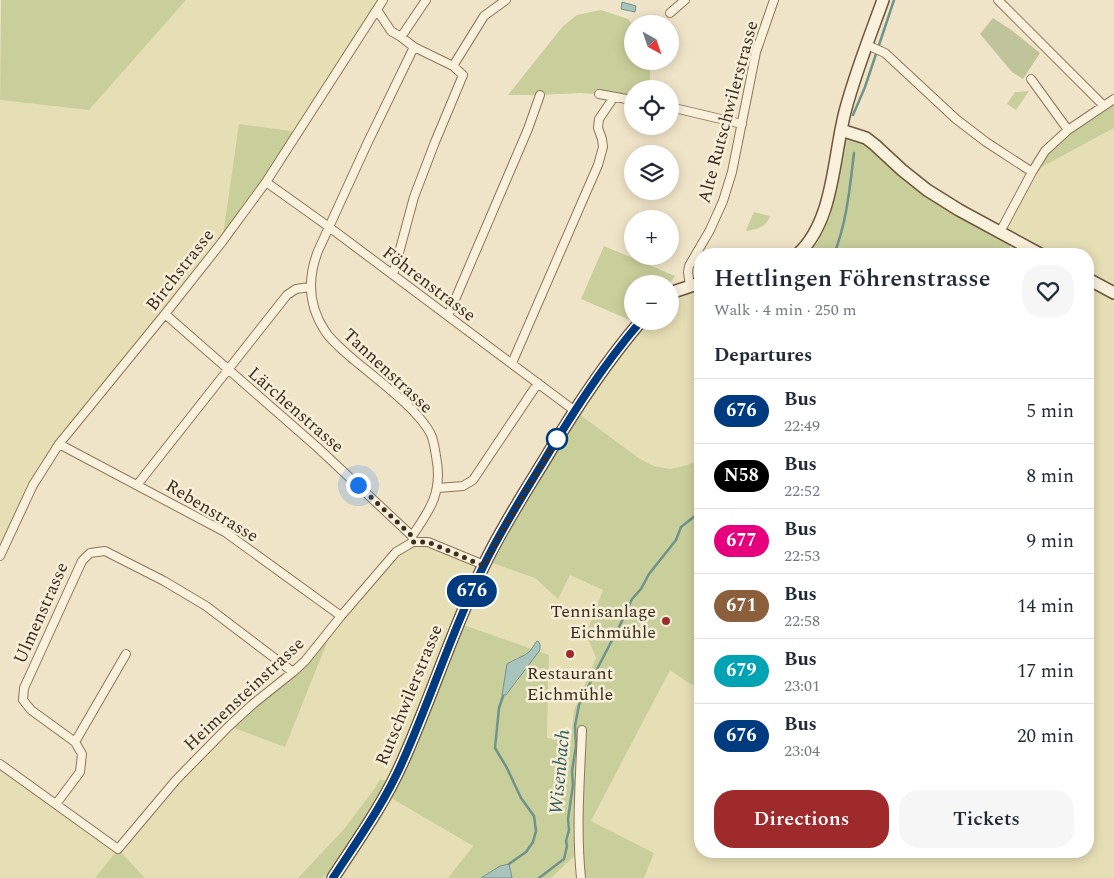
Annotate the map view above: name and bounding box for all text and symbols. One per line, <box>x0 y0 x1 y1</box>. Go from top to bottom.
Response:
north arrow <box>624 15 679 70</box>
map controls <box>624 15 679 330</box>
street label: Alte Rutschwilerstrasse <box>691 18 765 206</box>
button: locate <box>624 80 679 135</box>
button: layers <box>624 145 679 200</box>
button: + <box>624 210 679 265</box>
street label: Birchstrasse <box>139 223 221 317</box>
street label: Föhrenstrasse <box>376 240 482 328</box>
text: Hettlingen Föhrenstrasse <box>714 261 990 297</box>
button: heart <box>1022 265 1074 317</box>
button: − <box>624 275 679 330</box>
text: Walk · 4 min · 250 m <box>714 298 857 322</box>
street label: Tannenstrasse <box>337 322 439 420</box>
text: Departures <box>714 341 812 370</box>
street label: Lärchenstrasse <box>242 360 350 460</box>
text: Bus <box>784 385 817 414</box>
text: 676 <box>726 397 757 424</box>
text: 5 min <box>1026 397 1074 426</box>
text: 22:49 <box>784 414 820 438</box>
unlabelled marker <box>546 428 568 450</box>
text: Bus <box>784 450 817 479</box>
text: N58 <box>724 462 759 489</box>
text: 8 min <box>1026 462 1074 491</box>
street label: Rebenstrasse <box>160 473 264 549</box>
your location <box>346 473 371 498</box>
text: 22:52 <box>784 479 820 503</box>
text: Bus <box>784 515 817 544</box>
text: 677 <box>726 527 757 554</box>
text: 9 min <box>1026 527 1074 556</box>
text: 22:53 <box>784 544 820 568</box>
street label: Ulmenstrasse <box>7 558 75 668</box>
line badge: 676 <box>443 575 501 607</box>
text: 676 <box>457 577 487 604</box>
text: Bus <box>784 580 817 609</box>
text: 671 <box>726 592 757 619</box>
text: 14 min <box>1017 592 1074 621</box>
place label: Tennisanlage Eichmühle <box>550 598 656 646</box>
text: 22:58 <box>784 609 820 633</box>
marker: Tennisanlage Eichmühle <box>660 615 672 627</box>
street label: Rutschwilerstrasse <box>368 621 450 769</box>
street label: Heimensteinstrasse <box>177 631 311 757</box>
text: Bus <box>784 645 817 674</box>
marker: Restaurant Eichmühle <box>564 648 576 660</box>
text: 679 <box>726 657 757 684</box>
text: 17 min <box>1017 657 1074 686</box>
place label: Restaurant Eichmühle <box>527 660 613 708</box>
text: 23:01 <box>784 674 820 698</box>
text: Bus <box>784 710 817 739</box>
text: 676 <box>726 722 757 749</box>
text: 20 min <box>1017 722 1074 751</box>
water label: Wisenbach <box>542 728 578 816</box>
text: 23:04 <box>784 739 820 763</box>
button: Directions <box>714 790 889 848</box>
button: Tickets <box>899 790 1074 848</box>

